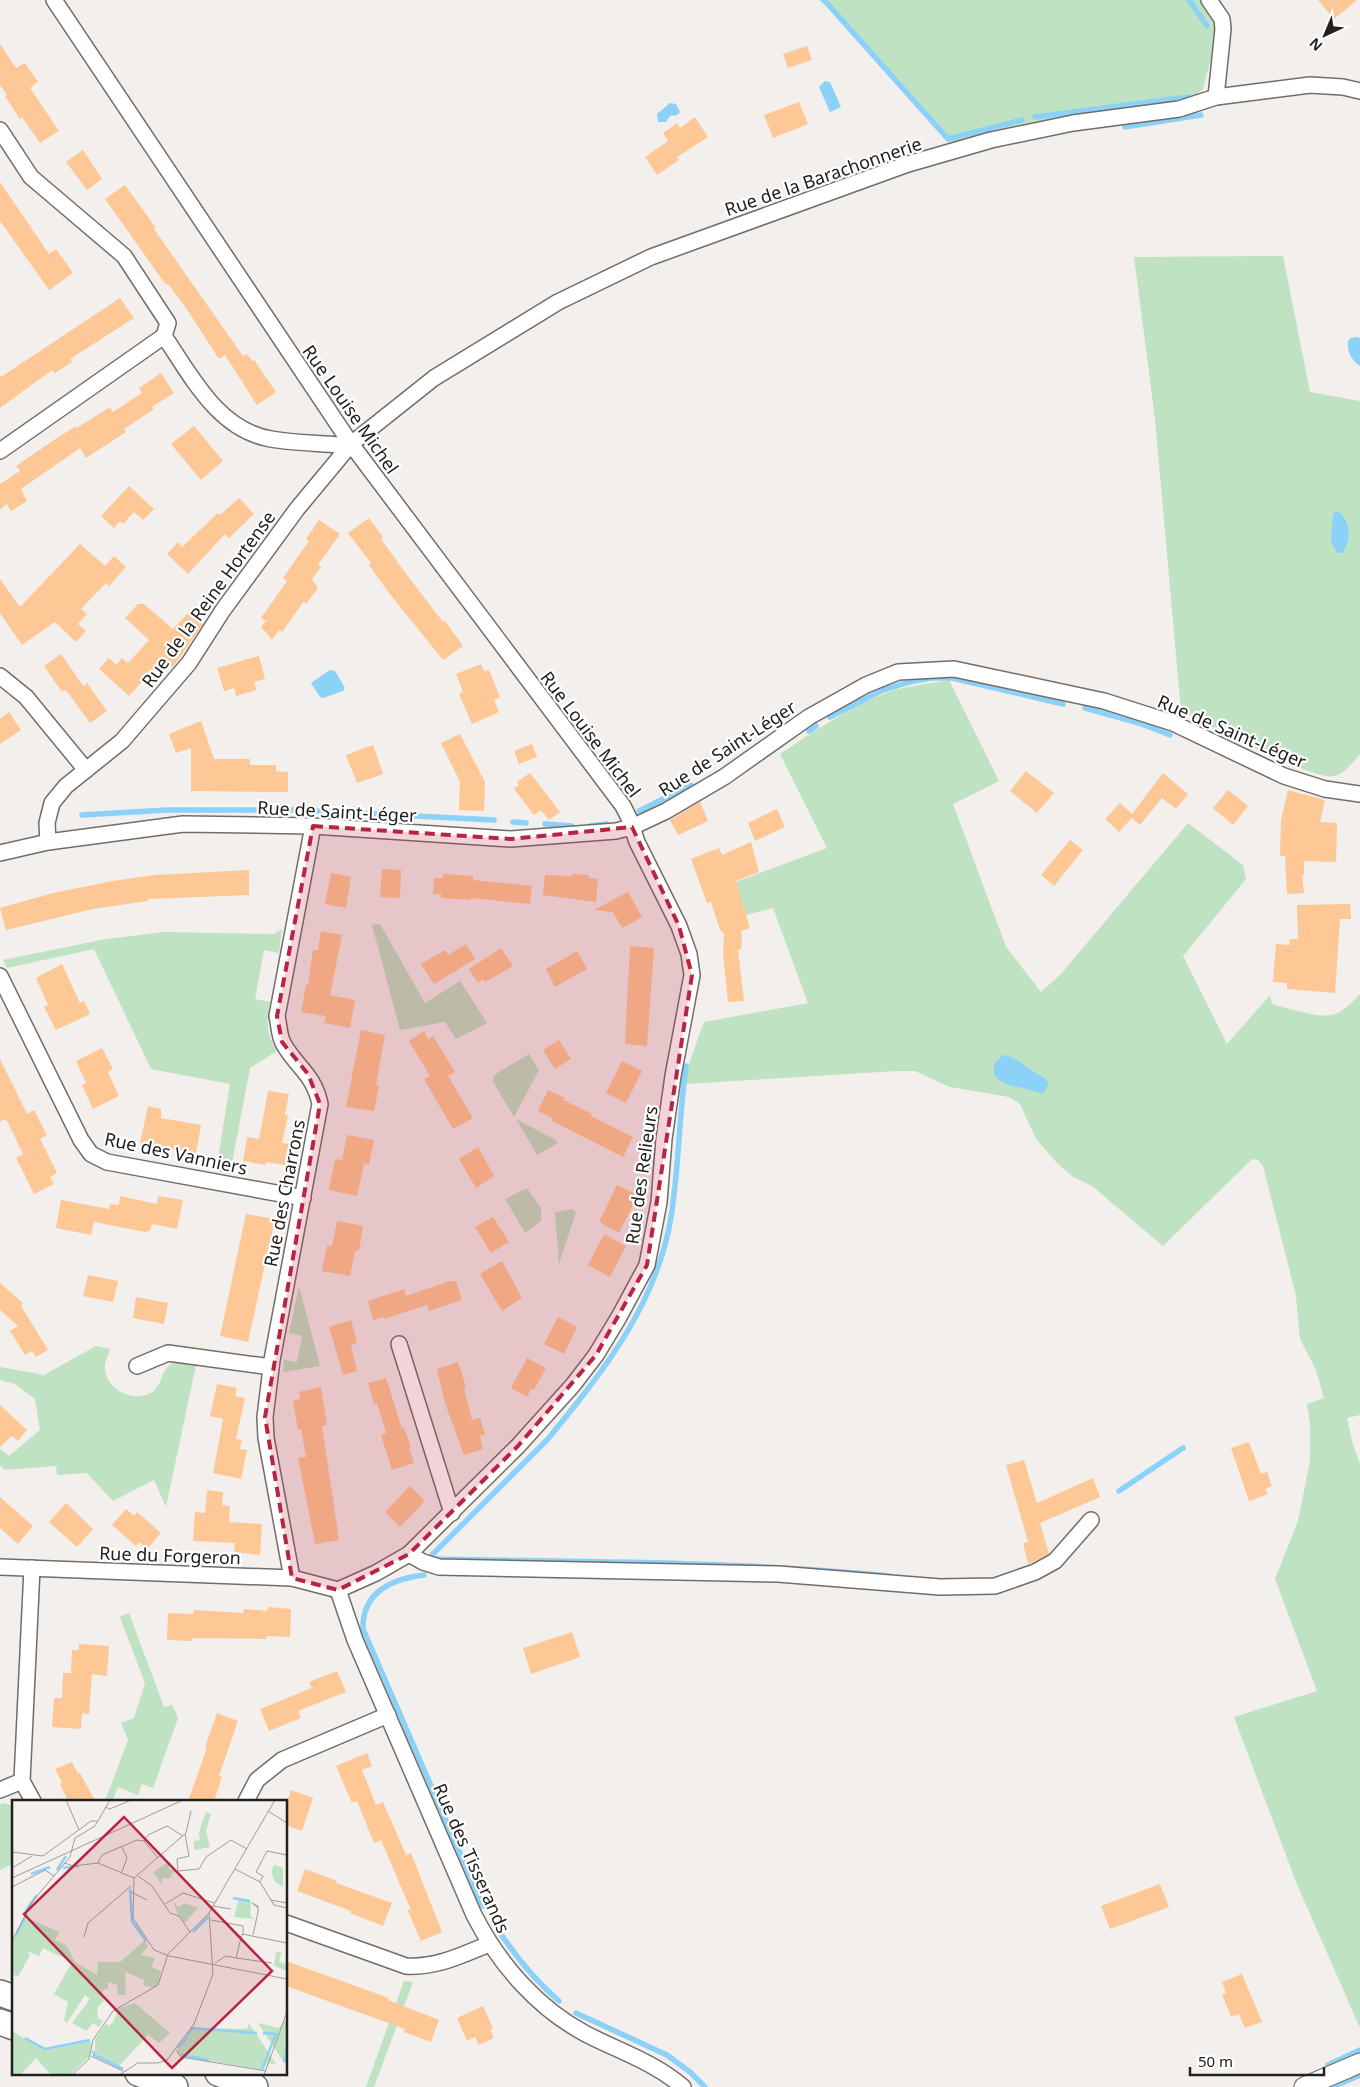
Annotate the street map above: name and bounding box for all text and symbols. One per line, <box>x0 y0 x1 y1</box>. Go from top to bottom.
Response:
north arrow <box>1300 10 1350 60</box>
text: N <box>1305 34 1326 56</box>
street label: Rue de la Barachonnerie <box>721 131 925 221</box>
street label: Rue Louise Michel <box>298 340 404 478</box>
street label: Rue de la Reine Hortense <box>136 506 280 692</box>
street label: Rue Louise Michel <box>536 666 646 802</box>
street label: Rue de Saint-Léger <box>1154 689 1311 773</box>
street label: Rue de Saint-Léger <box>654 694 801 801</box>
street label: Rue de Saint-Léger <box>257 795 418 827</box>
street label: Rue des Relieurs <box>619 1104 663 1246</box>
street label: Rue des Charrons <box>258 1117 310 1269</box>
street label: Rue des Vanniers <box>102 1126 250 1180</box>
street label: Rue du Forgeron <box>99 1541 241 1569</box>
street label: Rue des Tisserands <box>428 1779 516 1937</box>
inset map <box>12 1800 288 2074</box>
scale bar <box>1190 2044 1324 2076</box>
text: 50 m <box>1198 2051 1233 2071</box>

